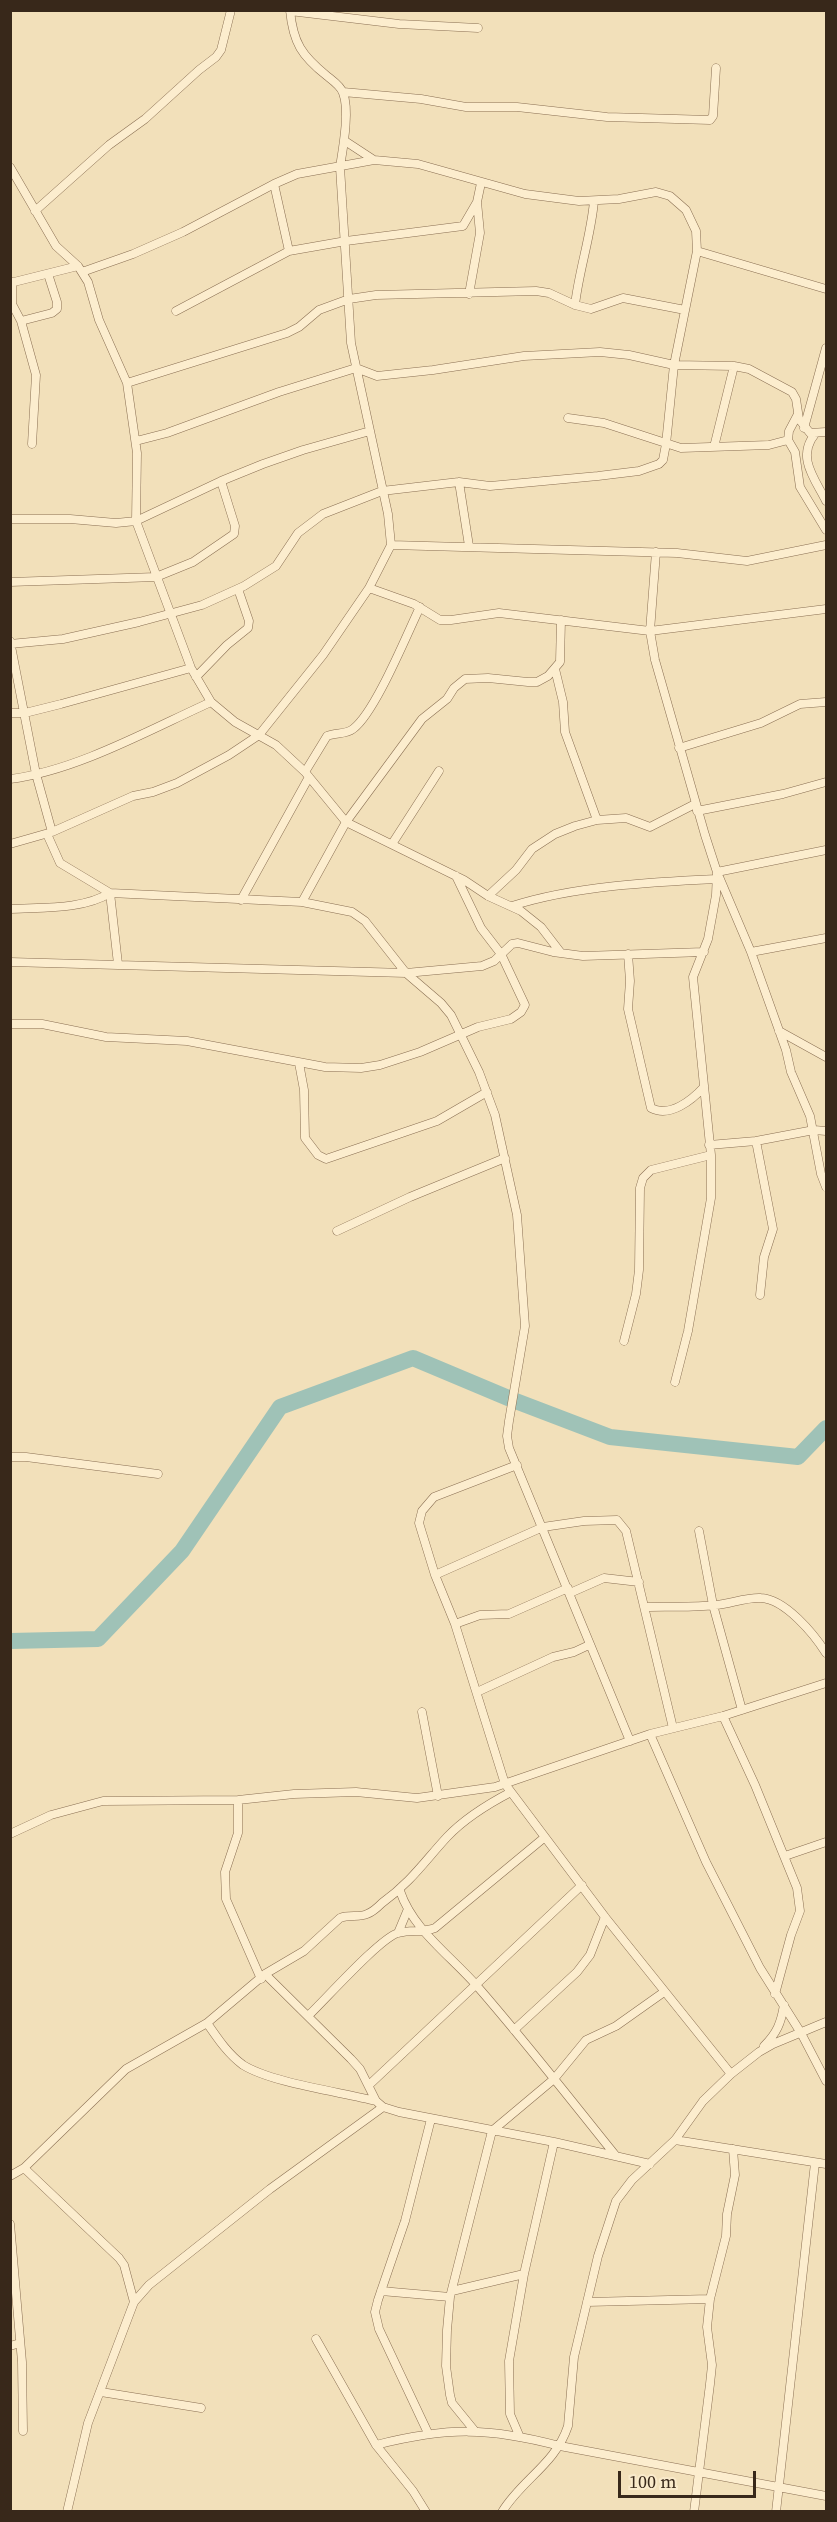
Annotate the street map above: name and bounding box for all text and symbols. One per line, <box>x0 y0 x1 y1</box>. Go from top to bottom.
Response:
scale bar <box>621 2459 759 2497</box>
text: 100 m <box>629 2469 676 2494</box>

